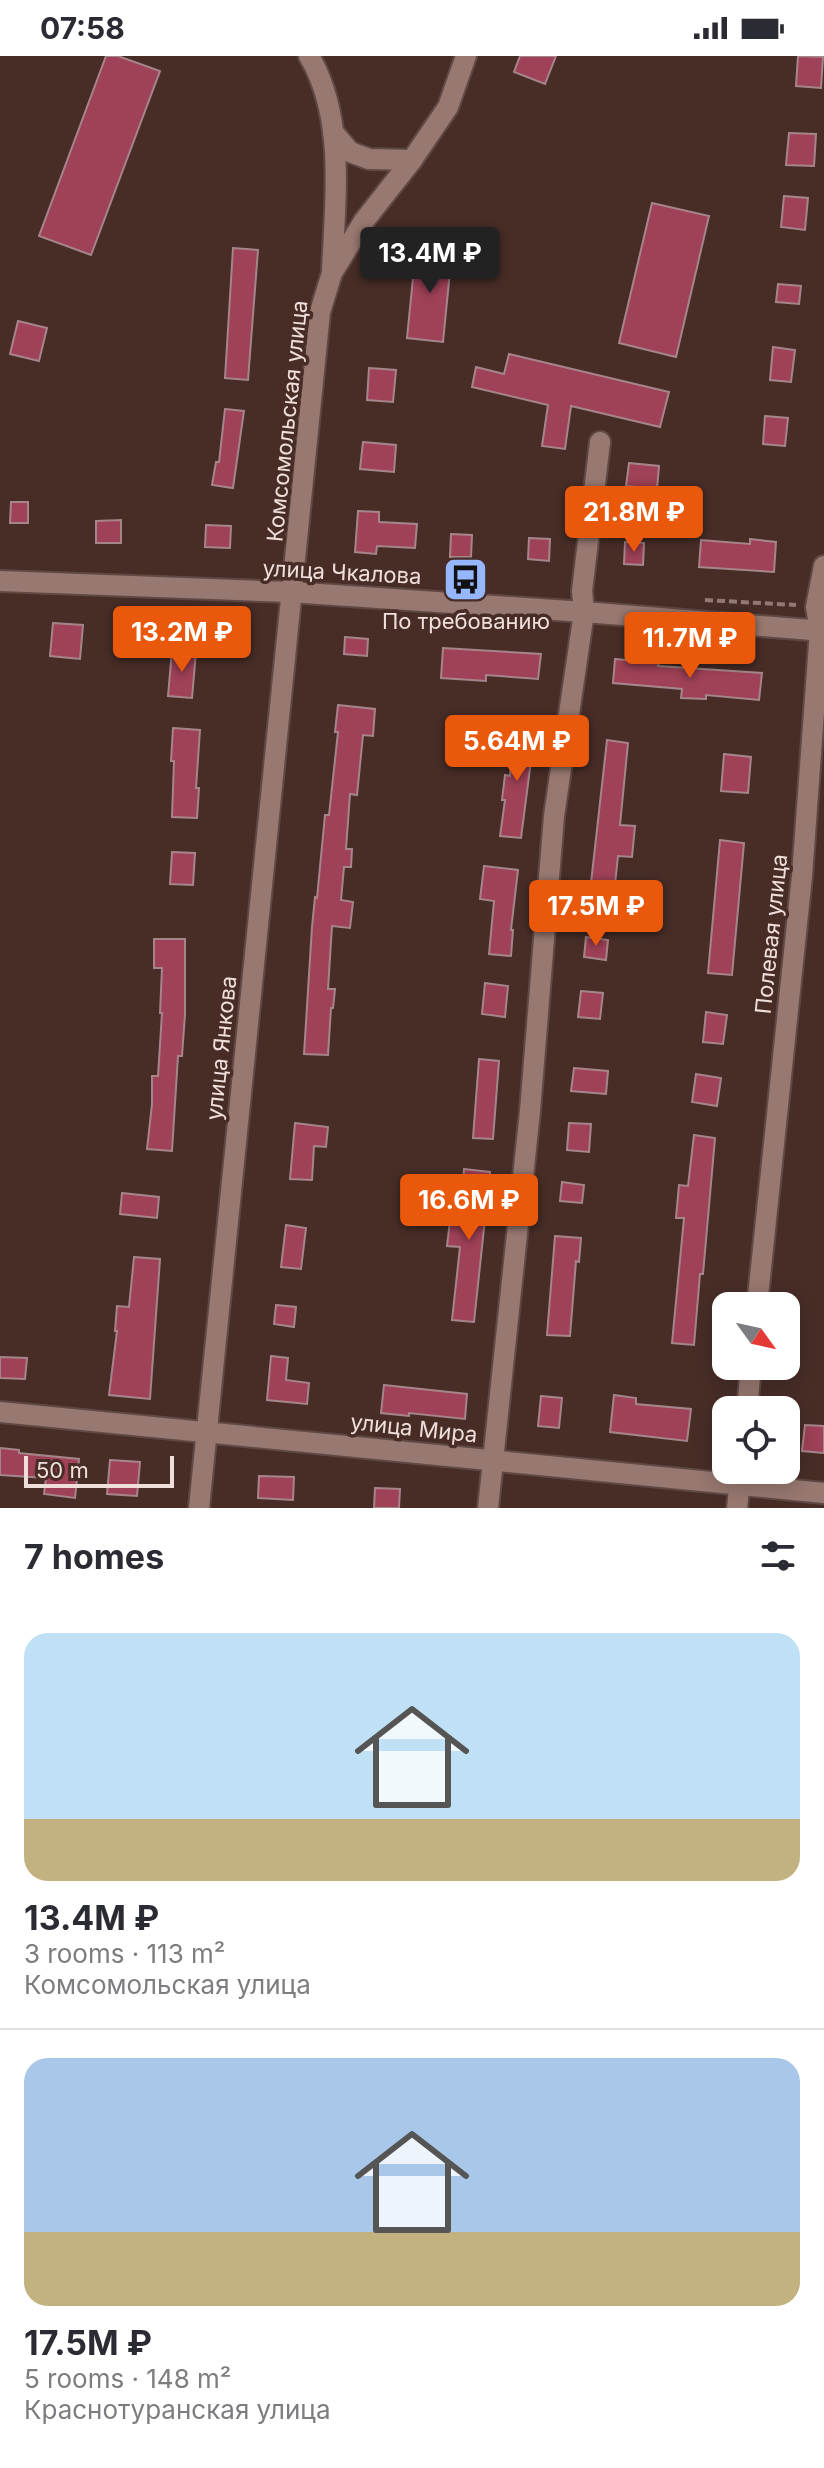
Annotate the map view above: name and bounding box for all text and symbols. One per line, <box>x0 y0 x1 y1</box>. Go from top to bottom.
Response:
text: 07:58 <box>40 10 125 46</box>
pin: 13.4M ₽ <box>356 227 504 295</box>
text: 13.4M ₽ <box>378 237 482 268</box>
street label: Комсомольская улица <box>261 299 313 543</box>
pin: 21.8M ₽ <box>560 486 708 554</box>
text: 21.8M ₽ <box>583 496 685 527</box>
street label: улица Чкалова <box>262 555 422 589</box>
bus stop icon: По требованию <box>442 556 490 604</box>
pin: 13.2M ₽ <box>108 606 256 674</box>
place label: По требованию <box>382 608 550 634</box>
pin: 11.7M ₽ <box>616 612 764 680</box>
text: 13.2M ₽ <box>131 616 233 647</box>
text: 11.7M ₽ <box>642 622 738 653</box>
pin: 5.64M ₽ <box>443 715 591 783</box>
text: 5.64M ₽ <box>463 725 571 756</box>
street label: Полевая улица <box>750 853 792 1015</box>
pin: 17.5M ₽ <box>522 880 670 948</box>
text: 17.5M ₽ <box>547 890 645 921</box>
street label: улица Янкова <box>200 974 242 1122</box>
pin: 16.6M ₽ <box>395 1174 543 1242</box>
text: 16.6M ₽ <box>418 1184 520 1215</box>
north arrow <box>712 1292 800 1380</box>
map controls <box>712 1292 800 1484</box>
button: locate <box>712 1396 800 1484</box>
street label: улица Мира <box>349 1408 479 1448</box>
scale bar <box>24 1452 174 1488</box>
text: 50 m <box>36 1457 89 1483</box>
icon: filters <box>756 1534 800 1578</box>
text: 7 homes <box>24 1536 164 1577</box>
icon: home <box>340 1685 484 1829</box>
text: 13.4M ₽ <box>24 1897 159 1938</box>
text: 3 rooms · 113 m² <box>24 1938 225 1969</box>
text: Комсомольская улица <box>24 1969 311 2000</box>
icon: home <box>340 2110 484 2254</box>
text: 17.5M ₽ <box>24 2322 152 2363</box>
text: 5 rooms · 148 m² <box>24 2363 231 2394</box>
text: Краснотуранская улица <box>24 2394 331 2425</box>

